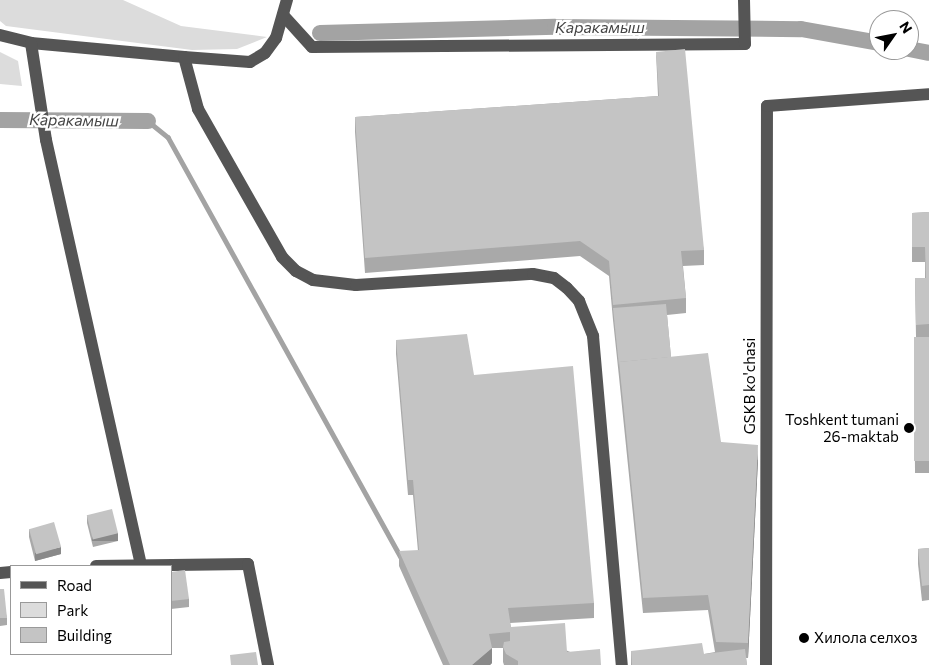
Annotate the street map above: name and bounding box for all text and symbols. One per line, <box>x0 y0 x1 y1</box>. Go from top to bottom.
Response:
north arrow <box>869 10 919 60</box>
water label: Каракамыш <box>555 17 645 37</box>
text: N <box>896 18 916 36</box>
water label: Каракамыш <box>29 110 119 130</box>
street label: GSKB ko'chasi <box>741 338 759 434</box>
place label: Toshkent tumani 26-maktab <box>785 410 899 445</box>
marker: Toshkent tumani 26-maktab <box>903 422 915 434</box>
legend <box>10 565 172 655</box>
text: Road <box>57 576 92 594</box>
text: Park <box>57 601 88 619</box>
text: Building <box>57 626 112 644</box>
place label: Хилола селхоз <box>814 629 917 647</box>
marker: Хилола селхоз <box>798 632 810 644</box>

